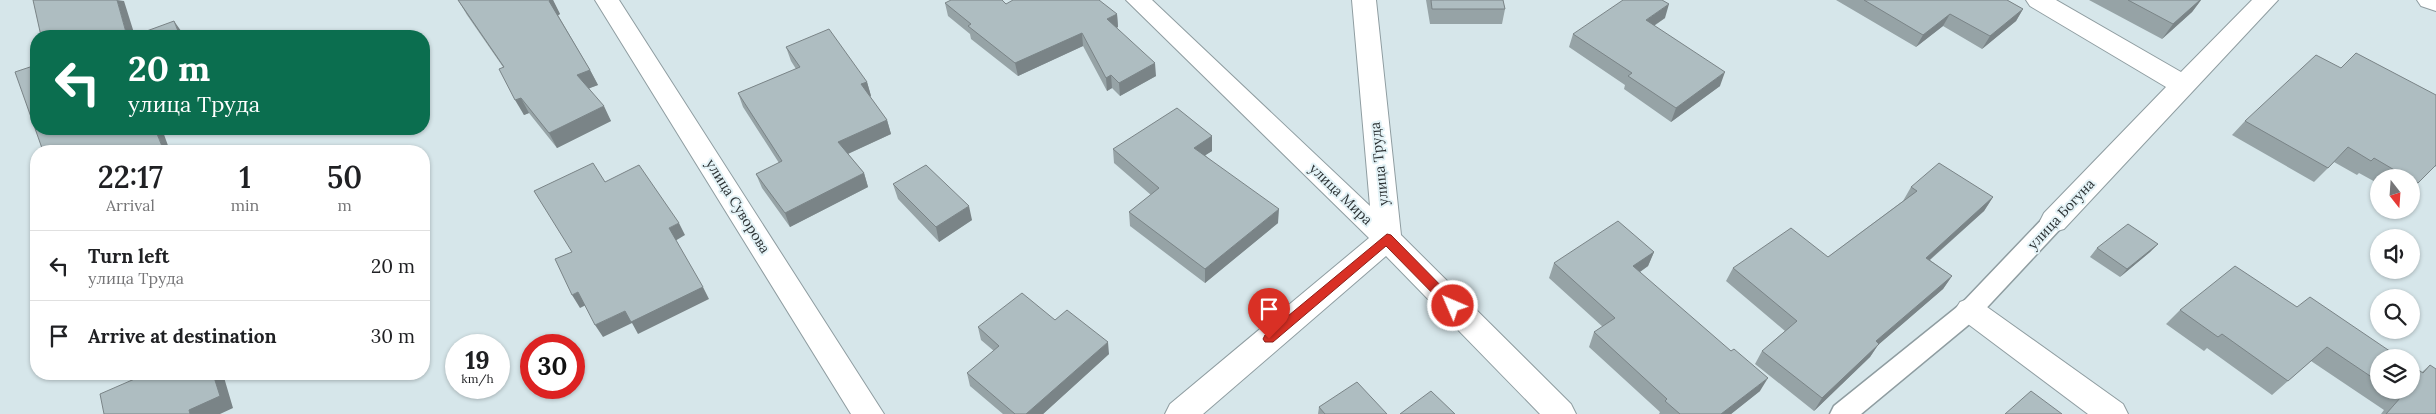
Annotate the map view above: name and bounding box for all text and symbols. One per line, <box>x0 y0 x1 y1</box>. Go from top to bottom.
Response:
text: 20 m <box>128 46 210 91</box>
icon: left <box>45 50 110 115</box>
text: улица Труда <box>128 90 260 118</box>
street label: улица Труда <box>1366 121 1392 207</box>
street label: улица Суворова <box>702 156 774 256</box>
text: 22:17 <box>98 158 163 196</box>
text: 1 <box>239 158 251 196</box>
text: 50 <box>327 158 362 196</box>
street label: улица Мира <box>1306 159 1376 229</box>
north arrow <box>2370 169 2420 219</box>
map controls <box>2370 169 2420 399</box>
street label: улица Богуна <box>2024 175 2098 253</box>
text: Arrival <box>106 195 155 215</box>
text: min <box>231 195 259 215</box>
text: m <box>337 195 352 215</box>
button: sound <box>2370 229 2420 279</box>
text: Turn left <box>88 244 169 268</box>
icon: left <box>45 252 73 280</box>
text: 20 m <box>371 254 415 278</box>
text: улица Труда <box>88 268 184 288</box>
position arrow <box>1426 279 1478 331</box>
pin <box>1248 288 1290 339</box>
button: search <box>2370 289 2420 339</box>
icon: arrive <box>1255 295 1283 323</box>
icon: arrive <box>45 322 73 350</box>
text: Arrive at destination <box>88 324 277 348</box>
text: 30 m <box>371 324 415 348</box>
speed limit sign: 30 <box>520 334 585 399</box>
text: 19 <box>465 344 490 376</box>
button: layers <box>2370 349 2420 399</box>
text: km/h <box>461 371 494 386</box>

